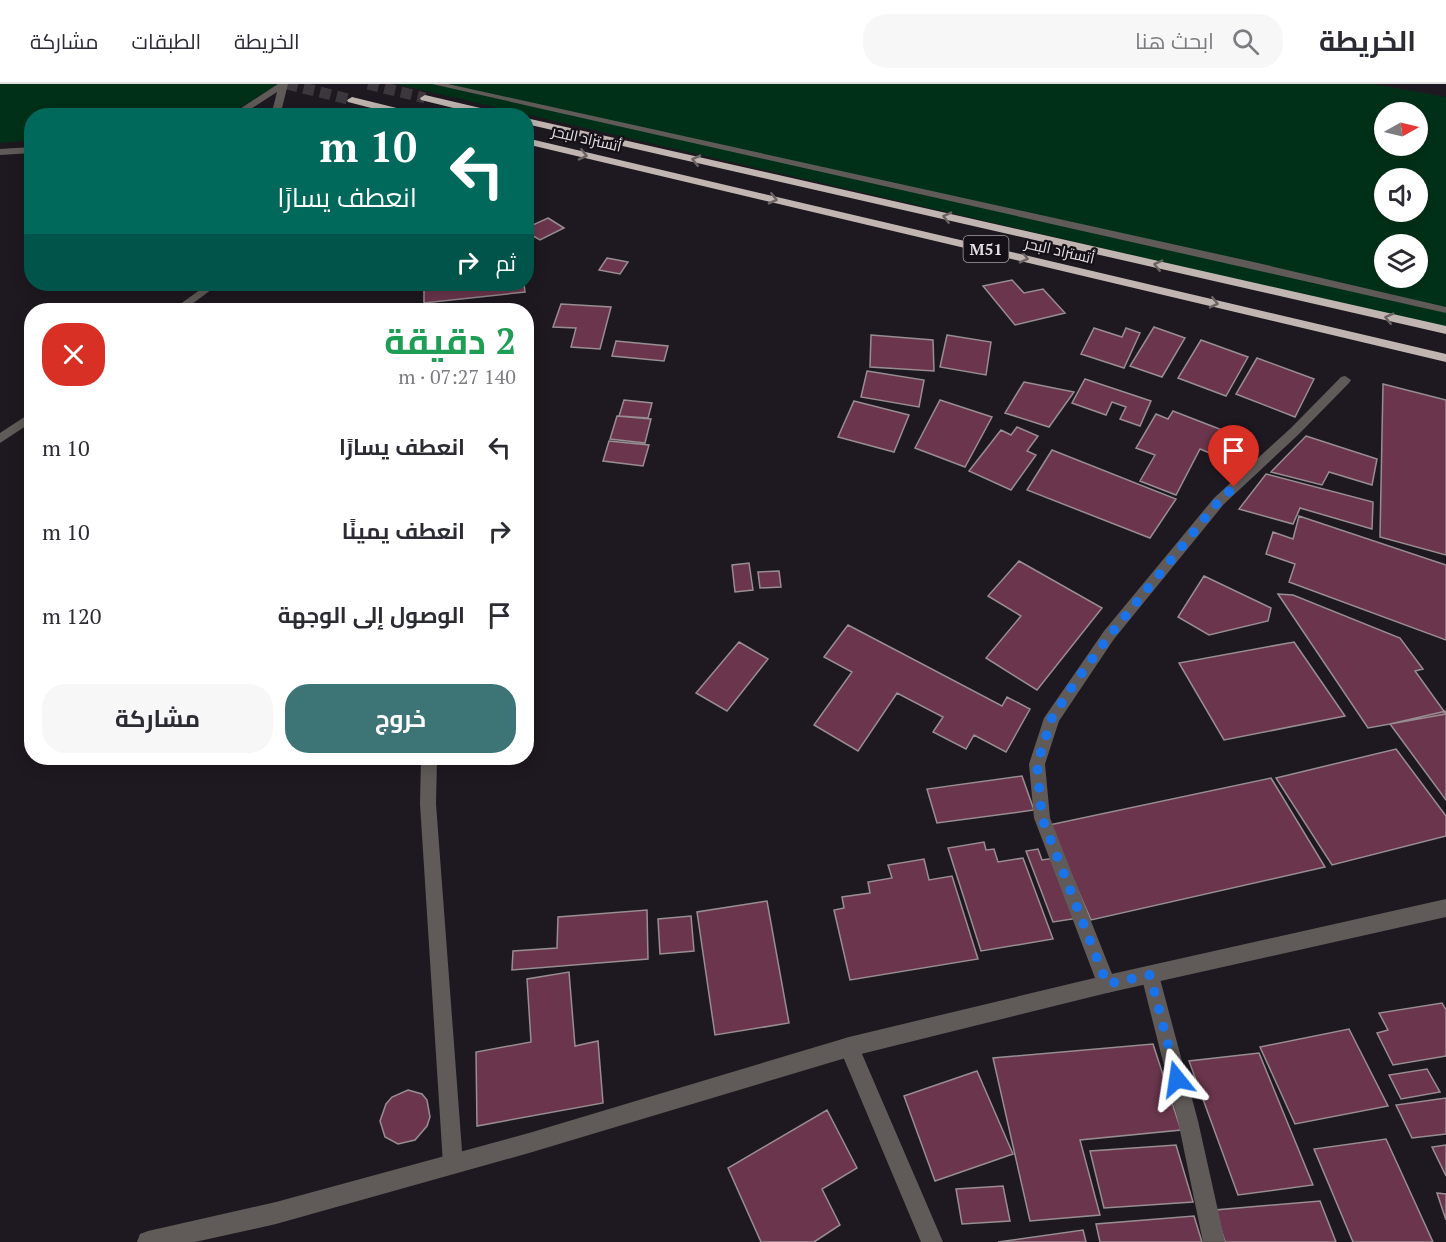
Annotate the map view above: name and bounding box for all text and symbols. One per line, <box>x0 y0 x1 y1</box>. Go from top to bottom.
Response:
search box <box>863 14 1283 68</box>
text: الخريطة <box>1319 22 1416 59</box>
icon: search <box>1229 25 1262 58</box>
text: ابحث هنا <box>1135 26 1214 55</box>
text: مشاركة <box>30 27 99 55</box>
text: الطبقات <box>132 27 201 55</box>
text: الخريطة <box>234 27 300 55</box>
north arrow <box>1374 102 1428 156</box>
map controls <box>1374 102 1428 288</box>
text: 10 m <box>319 118 417 174</box>
street label: أتستراد البحر <box>549 120 624 156</box>
icon: left <box>438 132 516 210</box>
one-way arrow <box>578 147 588 160</box>
one-way arrow <box>691 154 701 167</box>
button: sound <box>1374 168 1428 222</box>
text: انعطف يسارًا <box>277 179 417 215</box>
one-way arrow <box>768 192 778 205</box>
one-way arrow <box>942 211 952 224</box>
street label: أتستراد البحر <box>1022 232 1097 268</box>
button: layers <box>1374 234 1428 288</box>
road number: M51 <box>964 236 1008 262</box>
icon: right <box>451 246 484 279</box>
text: ثم <box>496 248 516 277</box>
one-way arrow <box>1019 251 1029 264</box>
one-way arrow <box>1153 259 1163 272</box>
one-way arrow <box>1209 296 1219 309</box>
one-way arrow <box>1384 312 1394 325</box>
text: 2 دقيقة <box>384 317 516 364</box>
button: close <box>42 323 105 386</box>
text: 140 m · 07:27 <box>398 363 516 390</box>
pin <box>1208 425 1259 487</box>
icon: left <box>483 431 516 464</box>
text: انعطف يسارًا <box>339 432 465 461</box>
text: 10 m <box>42 433 90 462</box>
icon: arrive <box>1217 434 1250 467</box>
icon: right <box>483 515 516 548</box>
text: انعطف يمينًا <box>342 516 465 545</box>
text: 10 m <box>42 517 90 546</box>
icon: arrive <box>483 599 516 632</box>
text: الوصول إلى الوجهة <box>278 600 465 629</box>
text: 120 m <box>42 601 102 630</box>
button: مشاركة <box>42 684 273 753</box>
button: خروج <box>285 684 516 753</box>
position arrow <box>1145 1047 1209 1111</box>

